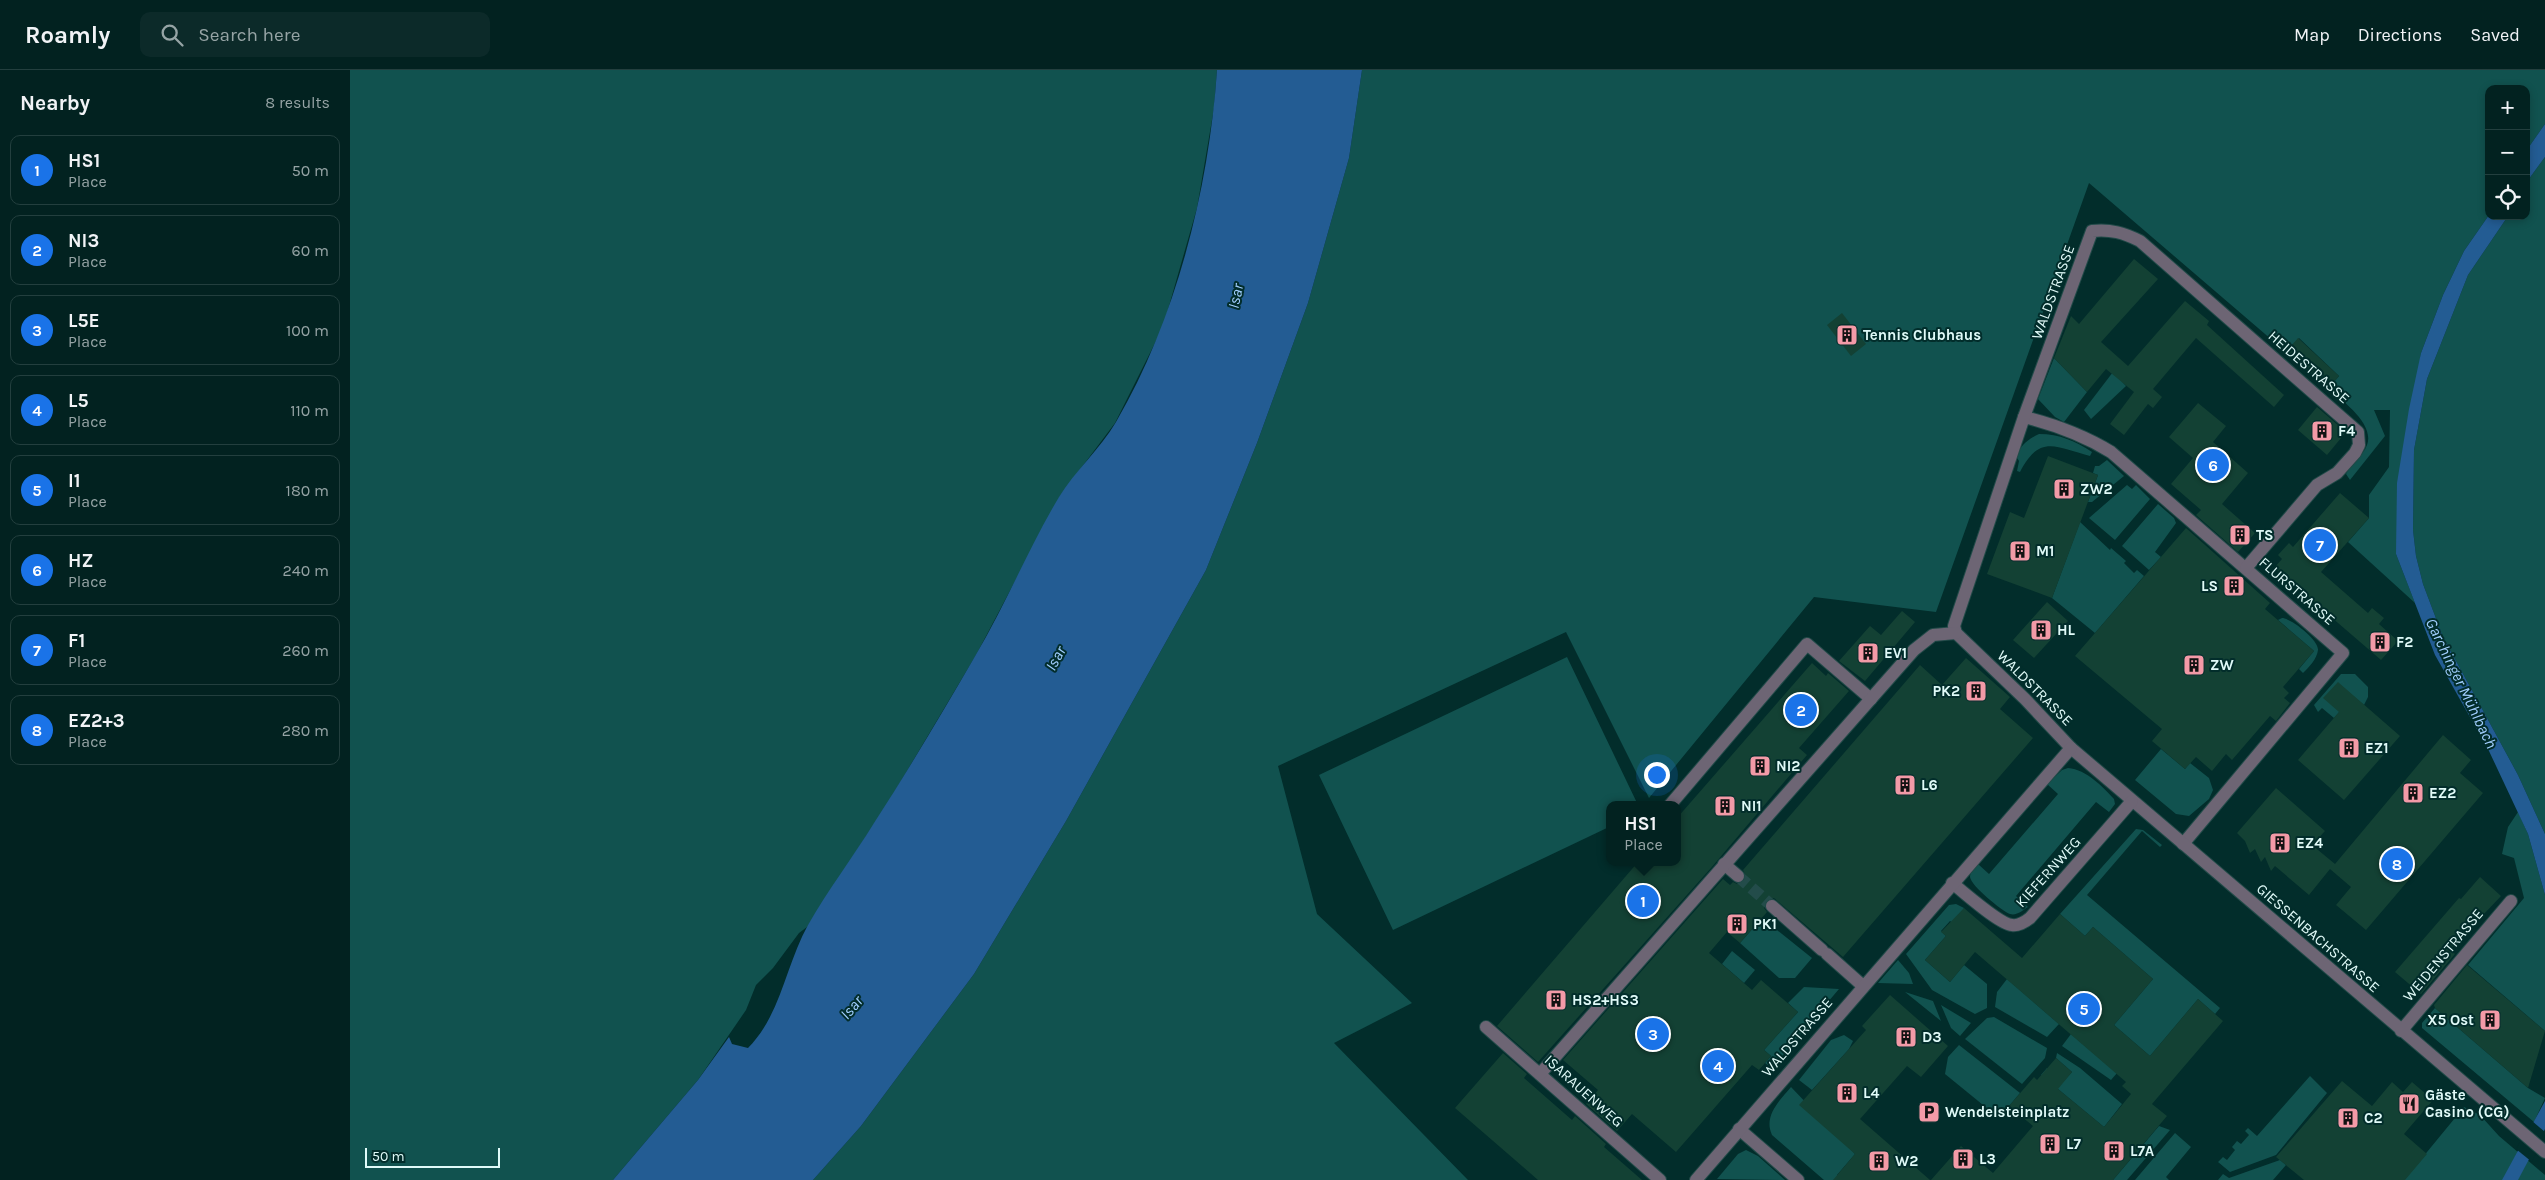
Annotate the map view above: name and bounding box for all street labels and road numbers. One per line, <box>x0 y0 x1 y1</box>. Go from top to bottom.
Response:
street label: WALDSTRASSE <box>2028 242 2078 342</box>
street label: HEIDESTRASSE <box>2265 327 2353 407</box>
street label: FLURSTRASSE <box>2255 553 2339 629</box>
street label: WALDSTRASSE <box>1993 646 2077 730</box>
street label: KIEFERNWEG <box>2012 833 2084 911</box>
street label: GIESSENBACHSTRASSE <box>2253 880 2383 996</box>
street label: WEIDENSTRASSE <box>2399 905 2487 1005</box>
street label: WALDSTRASSE <box>1758 994 1836 1080</box>
street label: ISARAUENWEG <box>1541 1051 1627 1131</box>

